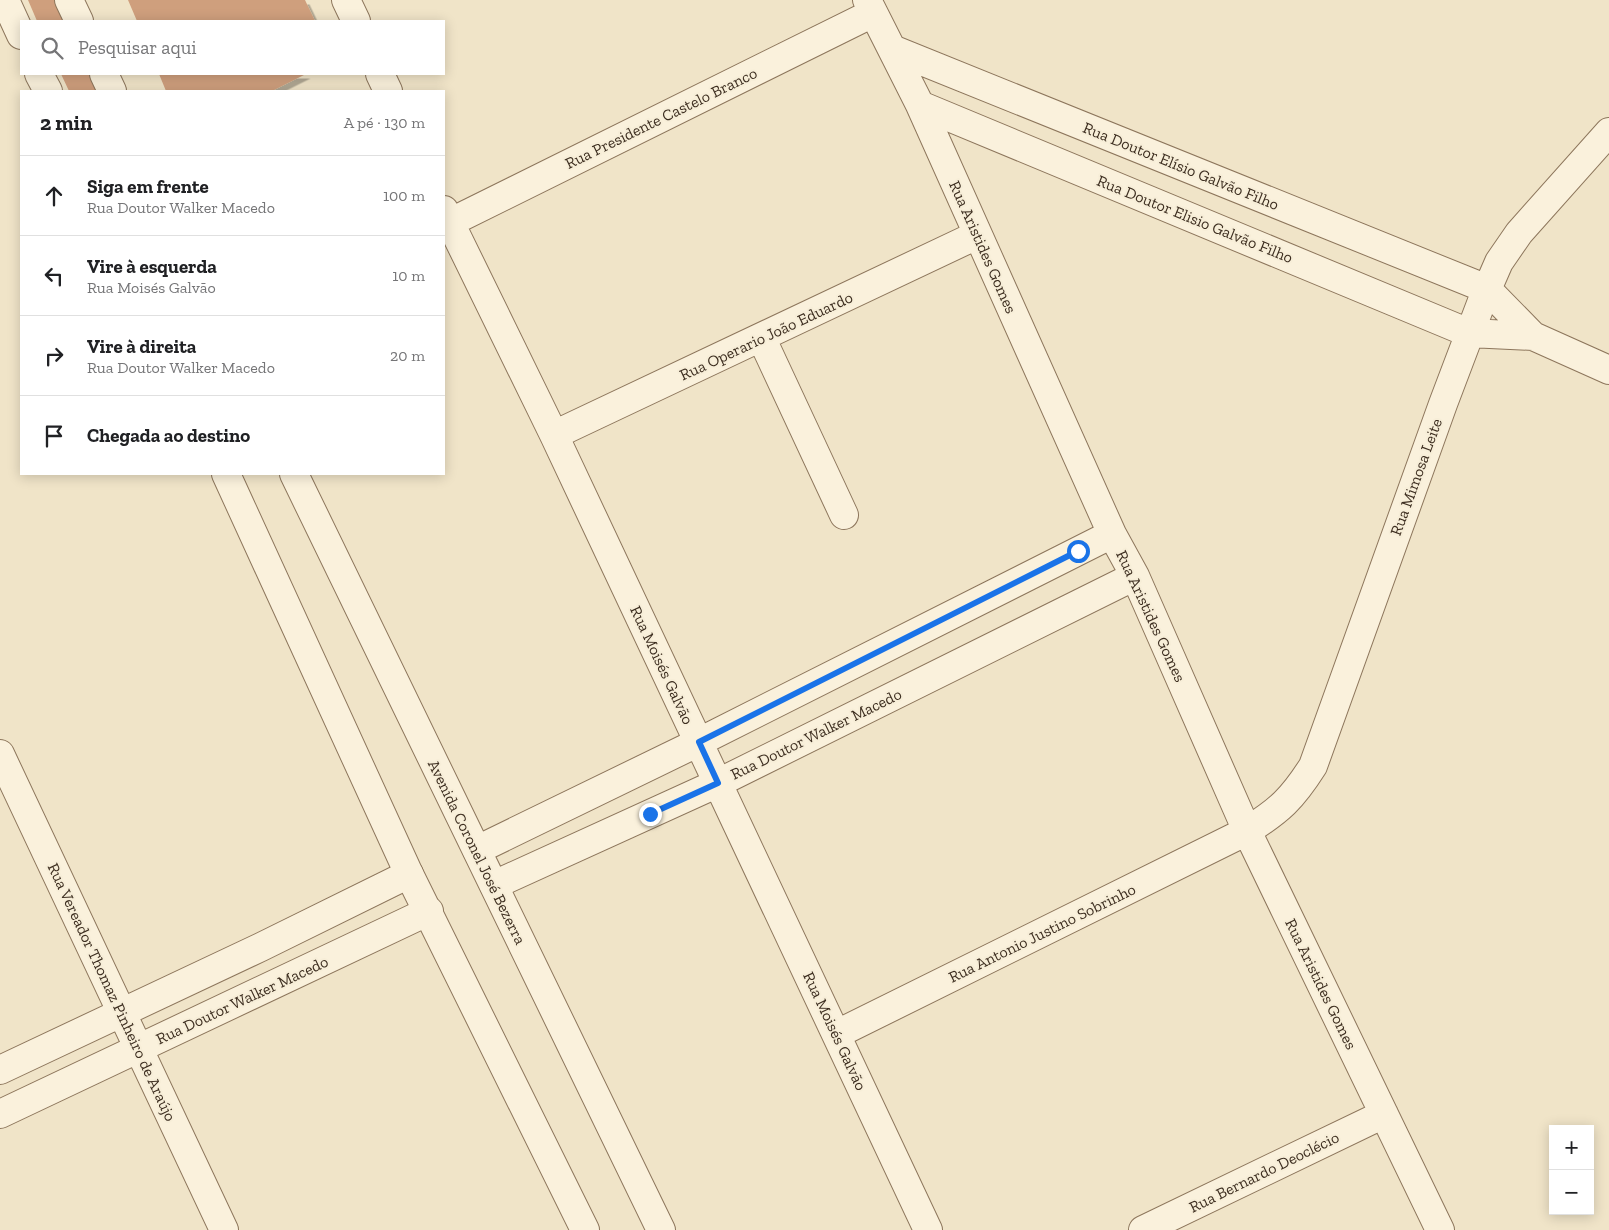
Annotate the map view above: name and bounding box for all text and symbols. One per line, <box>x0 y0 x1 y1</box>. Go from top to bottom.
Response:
search box <box>20 20 445 75</box>
icon: search <box>38 34 66 62</box>
text: Pesquisar aqui <box>78 36 197 59</box>
street label: Rua Presidente Castelo Branco <box>562 63 760 173</box>
text: 2 min <box>40 110 92 135</box>
text: A pé · 130 m <box>344 113 425 132</box>
street label: Rua Doutor Elísio Galvão Filho <box>1080 118 1282 214</box>
street label: Rua Doutor Elisio Galvão Filho <box>1094 171 1296 267</box>
text: Siga em frente <box>87 175 209 198</box>
street label: Rua Aristides Gomes <box>945 178 1021 316</box>
icon: ahead <box>40 182 68 210</box>
text: 100 m <box>383 186 425 205</box>
text: Rua Doutor Walker Macedo <box>87 198 275 217</box>
text: Vire à esquerda <box>87 255 217 278</box>
icon: left <box>40 262 68 290</box>
text: 10 m <box>392 266 425 285</box>
text: Rua Moisés Galvão <box>87 278 216 297</box>
street label: Rua Operario João Eduardo <box>676 288 856 384</box>
text: Vire à direita <box>87 335 196 358</box>
icon: right <box>40 342 68 370</box>
text: 20 m <box>390 346 425 365</box>
text: Rua Doutor Walker Macedo <box>87 358 275 377</box>
street label: Rua Mimosa Leite <box>1386 416 1446 538</box>
icon: arrive <box>40 422 68 450</box>
text: Chegada ao destino <box>87 424 250 447</box>
route start <box>1067 540 1090 563</box>
street label: Rua Aristides Gomes <box>1112 547 1190 685</box>
street label: Rua Moisés Galvão <box>626 603 698 727</box>
street label: Rua Doutor Walker Macedo <box>727 684 905 784</box>
street label: Avenida Coronel José Bezerra <box>424 757 530 948</box>
route end <box>639 803 662 826</box>
street label: Rua Vereador Thomaz Pinheiro de Araújo <box>44 860 180 1124</box>
street label: Rua Antonio Justino Sobrinho <box>945 879 1139 987</box>
street label: Rua Aristides Gomes <box>1281 915 1361 1053</box>
street label: Rua Doutor Walker Macedo <box>153 952 331 1048</box>
street label: Rua Moisés Galvão <box>799 969 871 1093</box>
map controls <box>1549 1125 1594 1215</box>
button: + <box>1549 1125 1594 1170</box>
street label: Rua Bernardo Deoclécio <box>1186 1127 1342 1217</box>
button: − <box>1549 1170 1594 1215</box>

